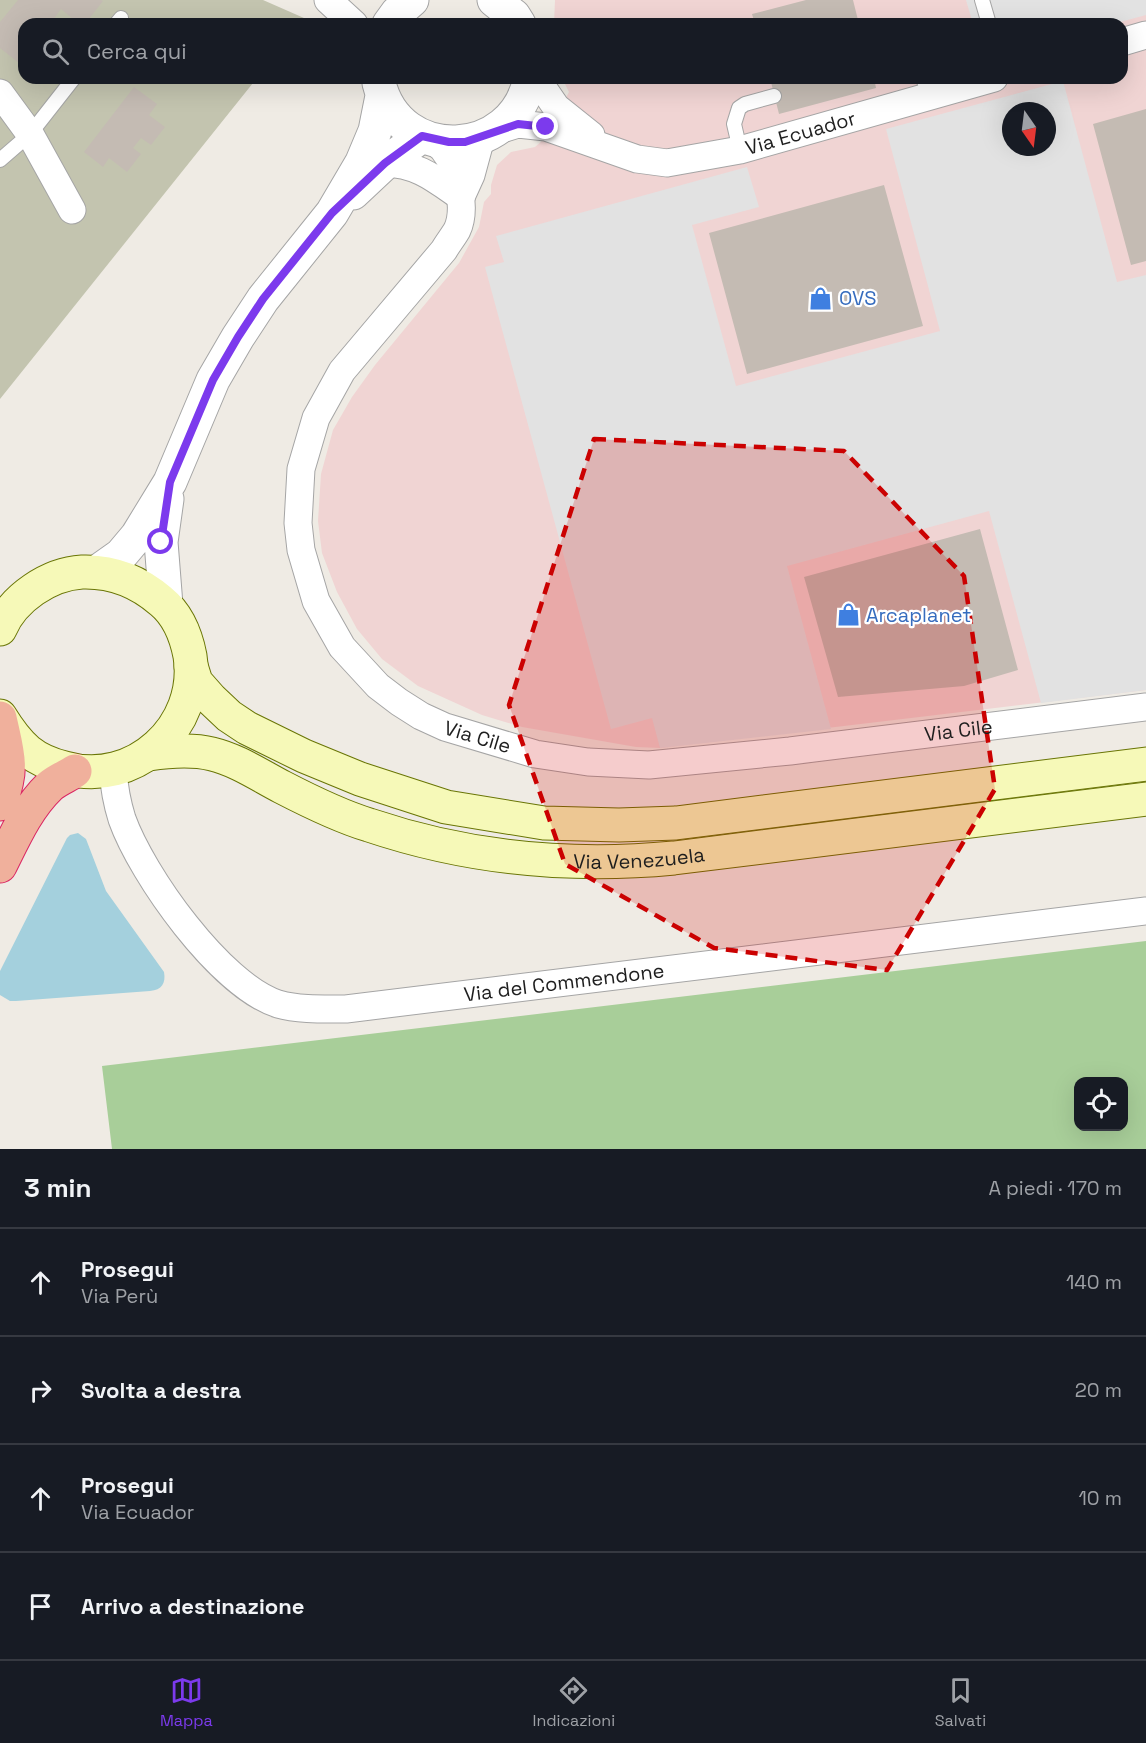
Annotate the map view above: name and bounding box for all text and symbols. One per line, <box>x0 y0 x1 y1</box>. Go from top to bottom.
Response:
search box <box>18 18 1128 84</box>
icon: search <box>39 35 72 68</box>
text: Cerca qui <box>87 37 187 65</box>
north arrow <box>1002 102 1056 156</box>
street label: Via Ecuador <box>742 105 859 161</box>
route end <box>532 113 558 139</box>
shop icon: OVS <box>808 285 834 311</box>
place label: OVS <box>839 285 877 311</box>
route start <box>147 528 173 554</box>
shop icon: Arcaplanet <box>835 602 861 628</box>
place label: Arcaplanet <box>866 602 971 628</box>
street label: Via Cile <box>923 713 994 747</box>
street label: Via Cile <box>441 715 514 759</box>
street label: Via Venezuela <box>573 841 706 875</box>
street label: Via del Commendone <box>462 957 666 1007</box>
map controls <box>1074 1077 1128 1131</box>
button: locate <box>1074 1077 1128 1131</box>
text: 3 min <box>24 1171 92 1205</box>
text: A piedi · 170 m <box>988 1175 1122 1201</box>
text: Prosegui <box>81 1255 174 1283</box>
icon: ahead <box>24 1266 57 1299</box>
text: 140 m <box>1066 1269 1122 1295</box>
text: Via Perù <box>81 1283 158 1309</box>
icon: right <box>24 1374 57 1407</box>
text: Svolta a destra <box>81 1376 241 1404</box>
text: 20 m <box>1075 1377 1122 1403</box>
text: Prosegui <box>81 1471 174 1499</box>
icon: ahead <box>24 1482 57 1515</box>
text: 10 m <box>1078 1485 1122 1511</box>
text: Via Ecuador <box>81 1499 194 1525</box>
icon: arrive <box>24 1590 57 1623</box>
text: Arrivo a destinazione <box>81 1592 304 1620</box>
tab: Mappa <box>160 1674 213 1731</box>
tab: Indicazioni <box>532 1674 615 1731</box>
tab: Salvati <box>935 1674 986 1731</box>

